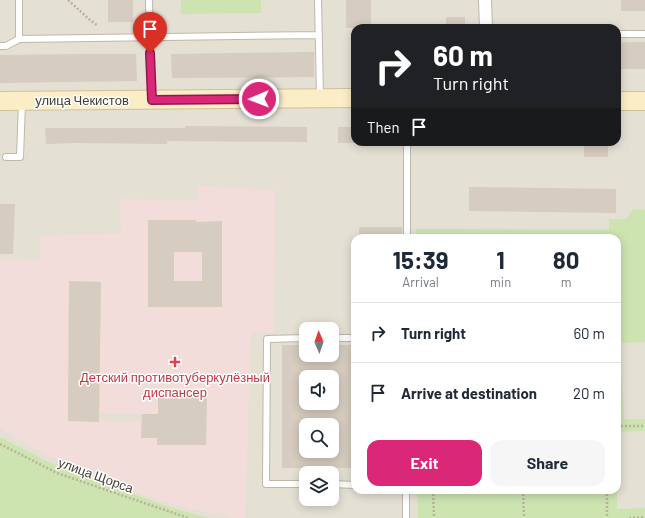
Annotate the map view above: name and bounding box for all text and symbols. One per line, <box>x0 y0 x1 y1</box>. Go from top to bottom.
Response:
pin <box>133 12 167 53</box>
icon: arrive <box>139 18 161 40</box>
text: 60 m <box>433 38 493 72</box>
icon: right <box>367 40 419 92</box>
text: Turn right <box>433 72 509 94</box>
position arrow <box>238 78 280 120</box>
street label: улица Чекистов <box>35 92 129 108</box>
icon: arrive <box>408 116 430 138</box>
text: Then <box>367 118 400 136</box>
text: 15:39 <box>393 245 448 274</box>
text: 1 <box>496 245 505 274</box>
text: 80 <box>553 245 579 274</box>
text: Arrival <box>402 274 439 290</box>
text: min <box>490 274 511 290</box>
text: m <box>561 274 571 290</box>
north arrow <box>299 322 339 362</box>
map controls <box>299 322 339 506</box>
icon: right <box>367 322 389 344</box>
text: Turn right <box>401 324 466 342</box>
text: 60 m <box>573 324 605 342</box>
marker: Детский противотуберкулёзный диспансер <box>169 356 181 368</box>
place label: Детский противотуберкулёзный диспансер <box>80 369 270 400</box>
button: sound <box>299 370 339 410</box>
icon: arrive <box>367 382 389 404</box>
text: Arrive at destination <box>401 384 537 402</box>
text: 20 m <box>573 384 605 402</box>
button: search <box>299 418 339 458</box>
button: Exit <box>367 440 482 486</box>
button: Share <box>490 440 605 486</box>
street label: улица Щорса <box>56 454 136 496</box>
button: layers <box>299 466 339 506</box>

